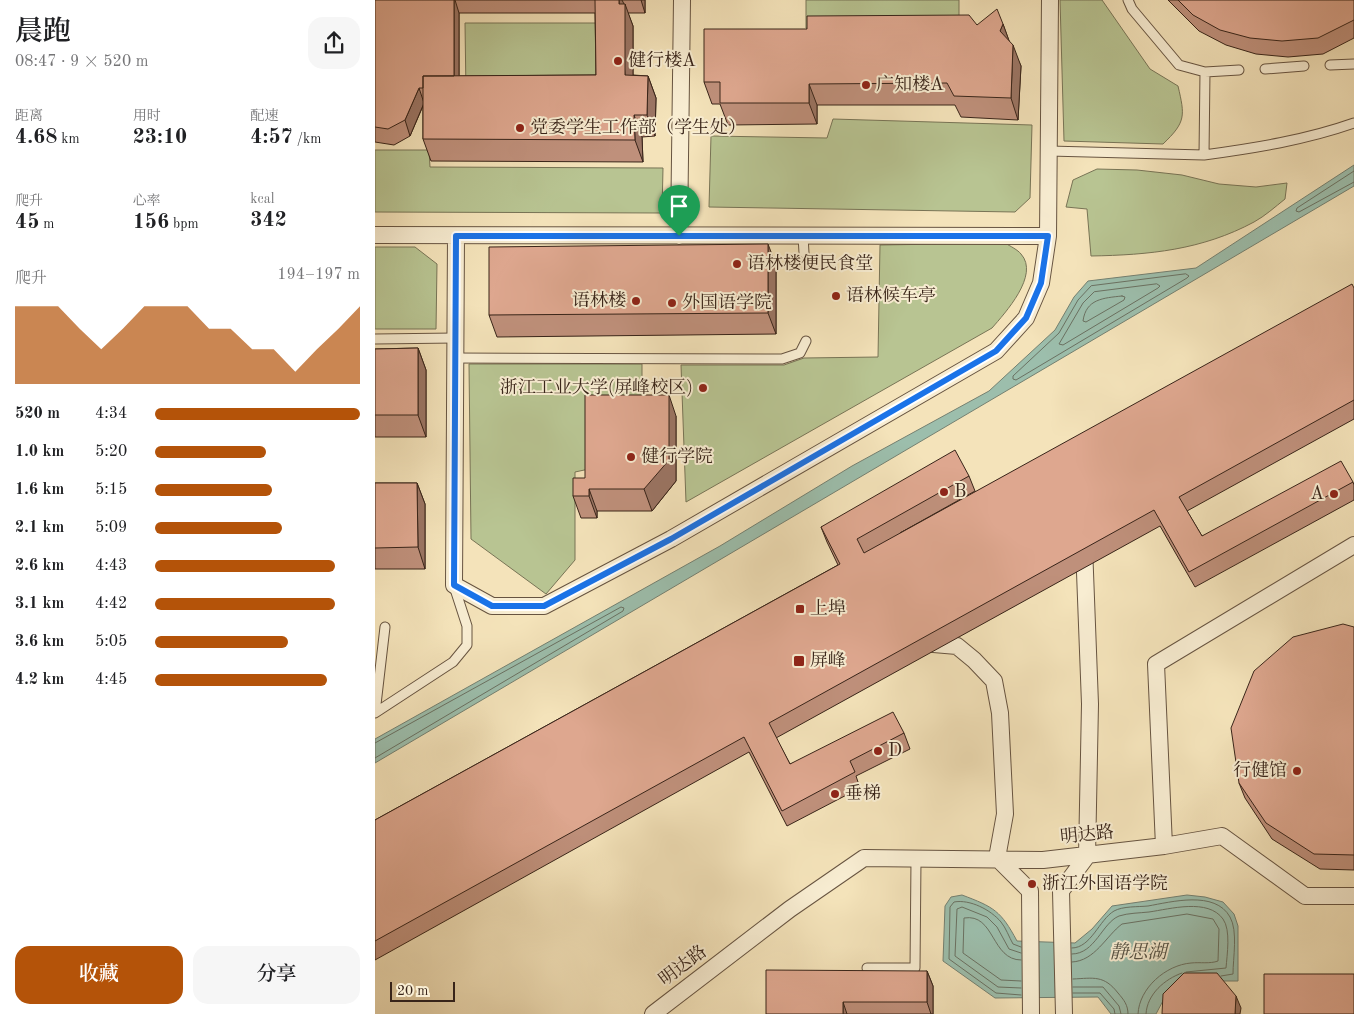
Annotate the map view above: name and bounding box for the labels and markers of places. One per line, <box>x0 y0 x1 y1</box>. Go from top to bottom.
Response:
place label: 健行楼A <box>628 50 696 70</box>
marker: 健行楼A <box>612 55 624 67</box>
place label: 广知楼A <box>876 74 944 94</box>
marker: 广知楼A <box>860 79 872 91</box>
place label: 党委学生工作部（学生处） <box>530 117 746 137</box>
marker: 党委学生工作部（学生处） <box>514 122 526 134</box>
pin <box>658 185 700 236</box>
place label: 语林楼便民食堂 <box>747 253 873 273</box>
marker: 语林楼便民食堂 <box>731 258 743 270</box>
place label: 语林候车亭 <box>846 285 936 305</box>
place label: 语林楼 <box>572 290 626 310</box>
marker: 语林候车亭 <box>830 290 842 302</box>
place label: 外国语学院 <box>682 292 772 312</box>
marker: 语林楼 <box>630 295 642 307</box>
marker: 外国语学院 <box>666 297 678 309</box>
place label: 浙江工业大学(屏峰校区) <box>500 377 693 397</box>
marker: 浙江工业大学(屏峰校区) <box>697 382 709 394</box>
place label: 健行学院 <box>641 446 713 466</box>
marker: 健行学院 <box>625 451 637 463</box>
place label: B <box>954 483 966 501</box>
place label: A <box>1310 485 1324 503</box>
marker: B <box>938 486 950 498</box>
marker: A <box>1328 488 1340 500</box>
place label: 上埠 <box>810 598 846 618</box>
marker: 上埠 <box>794 603 806 615</box>
place label: 屏峰 <box>810 650 846 670</box>
marker: 屏峰 <box>792 654 806 668</box>
place label: D <box>888 742 902 760</box>
marker: D <box>872 745 884 757</box>
place label: 行健馆 <box>1233 760 1287 780</box>
marker: 行健馆 <box>1291 765 1303 777</box>
place label: 垂梯 <box>845 783 881 803</box>
marker: 垂梯 <box>829 788 841 800</box>
place label: 浙江外国语学院 <box>1042 873 1168 893</box>
marker: 浙江外国语学院 <box>1026 878 1038 890</box>

